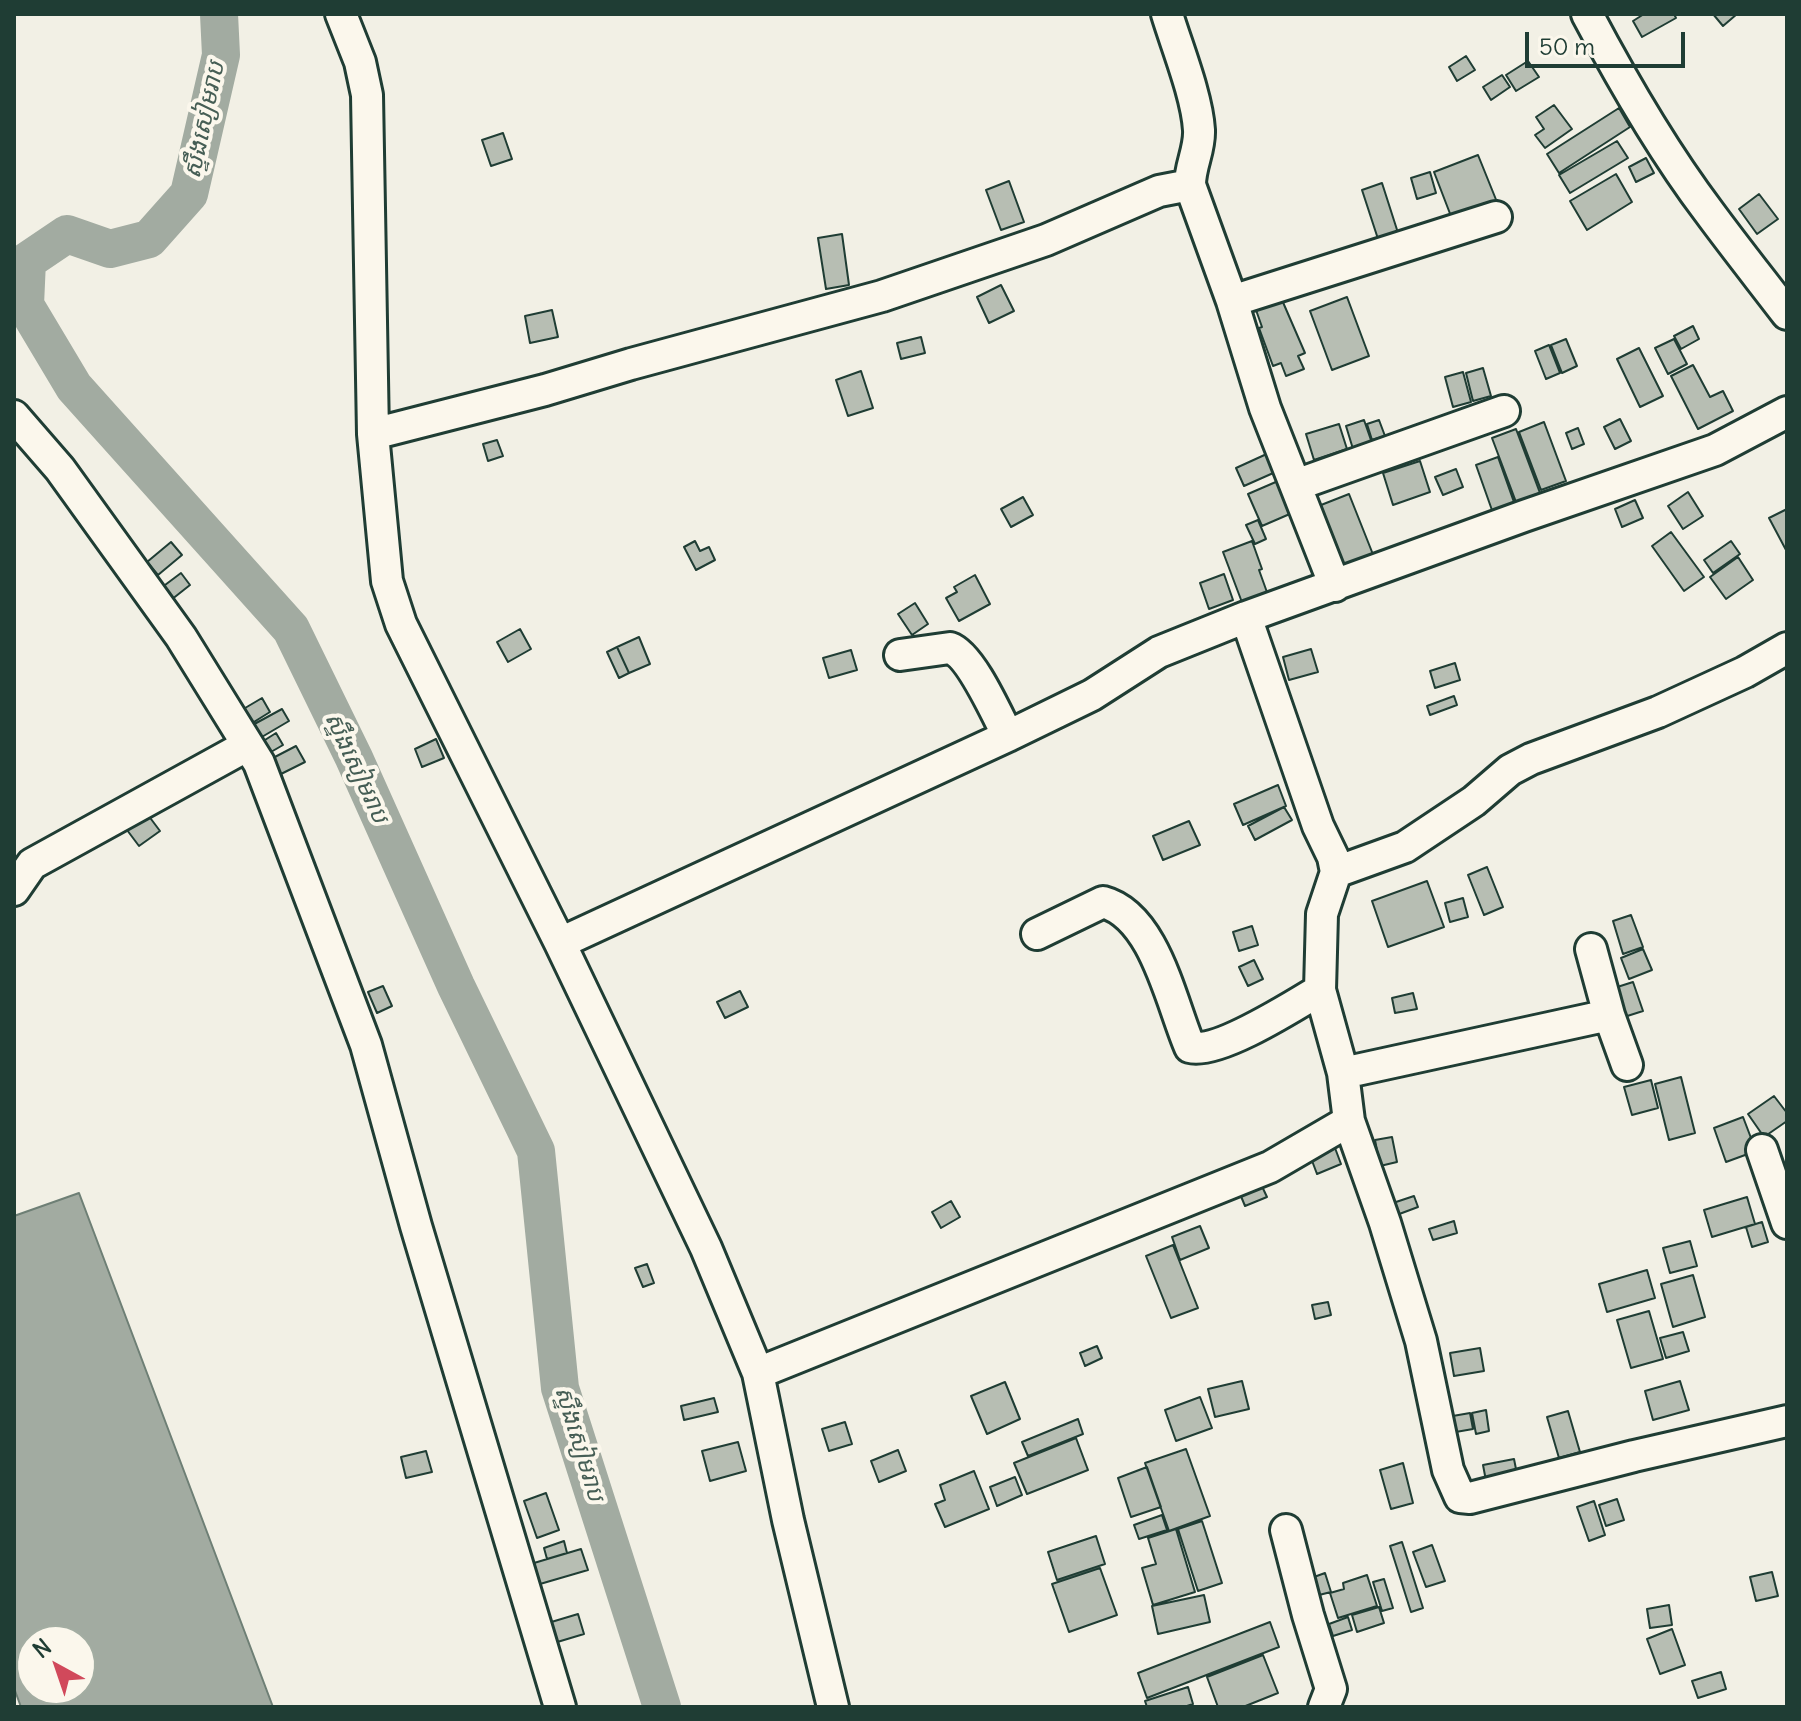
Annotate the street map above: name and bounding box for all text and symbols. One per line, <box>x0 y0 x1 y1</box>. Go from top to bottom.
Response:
scale bar <box>1529 16 1689 66</box>
text: 50 m <box>1539 31 1595 61</box>
water label: ស្ទឹងសៀមរាប <box>179 59 231 181</box>
water label: ស្ទឹងសៀមរាប <box>318 708 394 828</box>
water label: ស្ទឹងសៀមរាប <box>548 1383 610 1505</box>
north arrow <box>16 1625 96 1705</box>
text: N <box>27 1633 57 1664</box>

